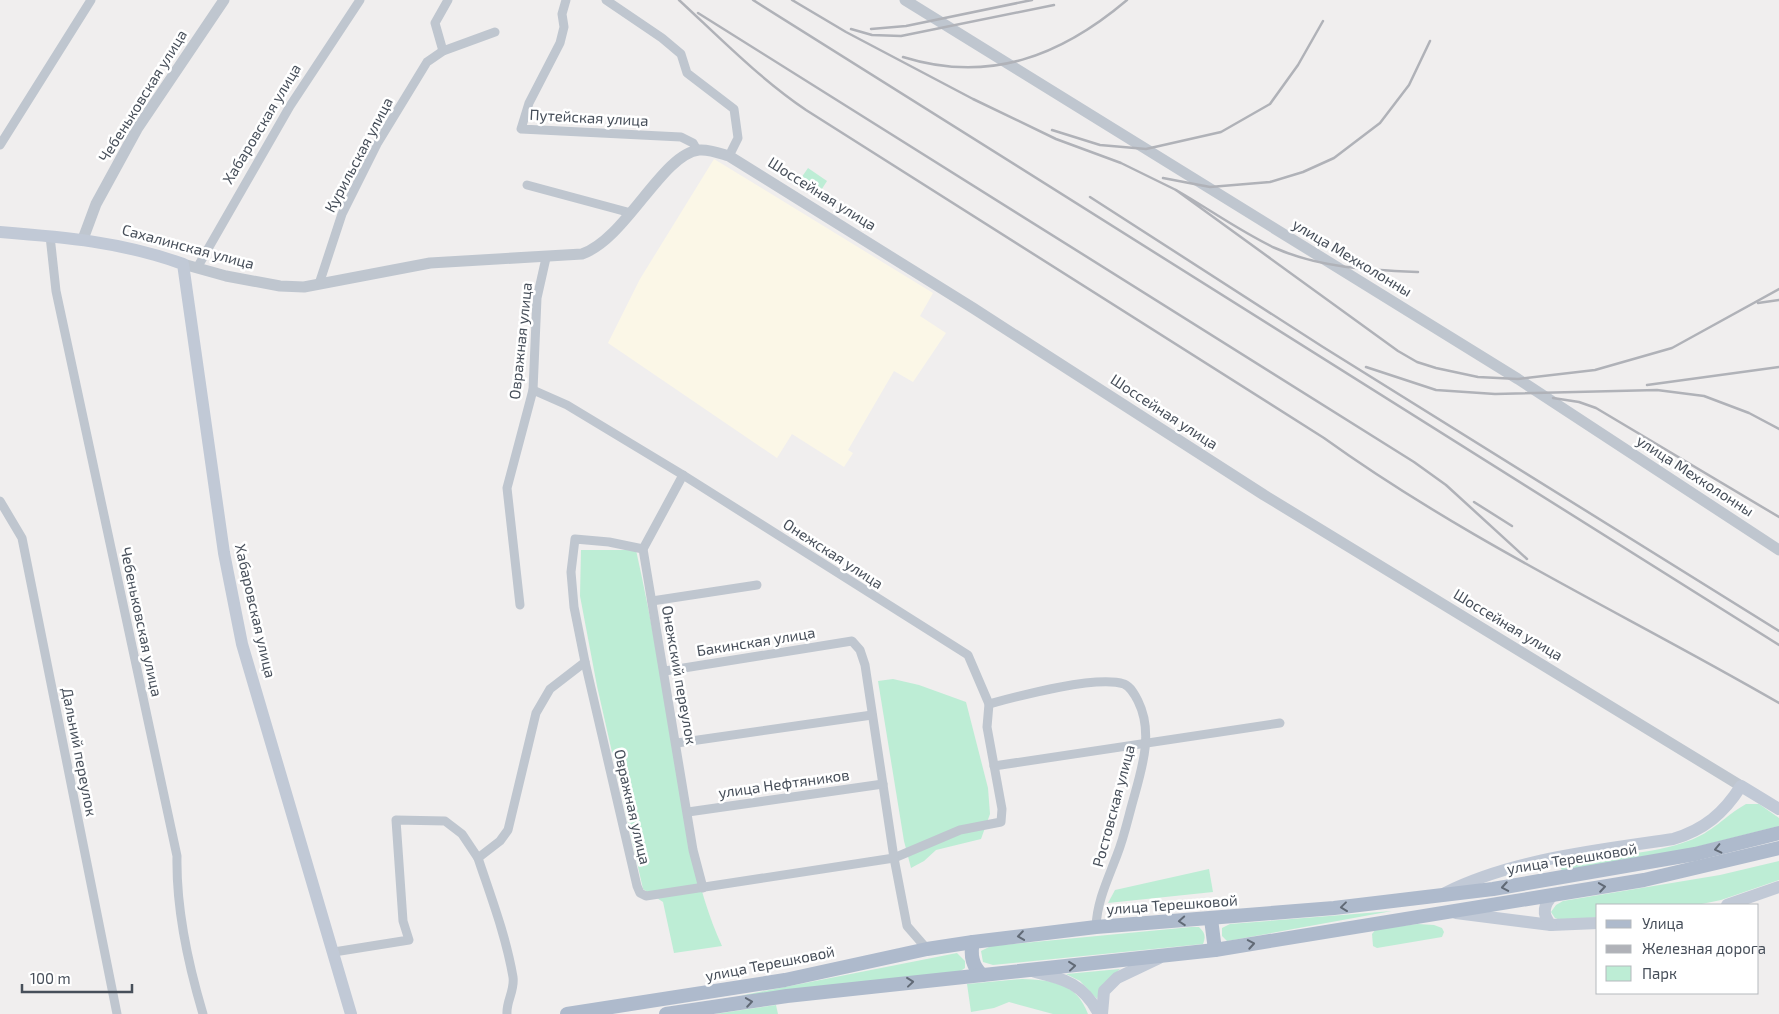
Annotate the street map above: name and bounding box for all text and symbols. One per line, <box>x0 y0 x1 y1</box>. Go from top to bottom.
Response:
street label: Чебеньковская улица <box>94 26 191 165</box>
street label: Хабаровская улица <box>218 60 305 187</box>
street label: Курильская улица <box>320 94 397 216</box>
street label: Путейская улица <box>529 105 649 130</box>
street label: Шоссейная улица <box>765 153 880 235</box>
street label: улица Мехколонны <box>1289 214 1415 301</box>
street label: Сахалинская улица <box>120 220 256 273</box>
street label: Овражная улица <box>505 281 536 400</box>
street label: Шоссейная улица <box>1107 370 1222 453</box>
street label: улица Мехколонны <box>1633 431 1757 521</box>
street label: Онежская улица <box>780 514 887 593</box>
street label: Хабаровская улица <box>231 542 280 680</box>
street label: Чебеньковская улица <box>116 545 167 699</box>
street label: Шоссейная улица <box>1450 584 1566 665</box>
street label: Онежский переулок <box>658 604 701 746</box>
street label: Бакинская улица <box>695 623 817 660</box>
street label: Дальний переулок <box>58 686 101 818</box>
street label: Ростовская улица <box>1088 743 1139 869</box>
street label: Овражная улица <box>610 747 655 866</box>
street label: улица Нефтяников <box>717 765 851 802</box>
street label: улица Терешковой <box>1505 839 1638 878</box>
one-way arrow <box>1713 843 1722 854</box>
one-way arrow <box>1501 881 1510 891</box>
one-way arrow <box>1597 883 1606 893</box>
street label: улица Терешковой <box>1106 890 1238 919</box>
one-way arrow <box>1340 901 1348 912</box>
legend <box>1596 904 1759 994</box>
text: Улица <box>1642 914 1684 932</box>
one-way arrow <box>1178 915 1186 926</box>
one-way arrow <box>1016 930 1025 940</box>
one-way arrow <box>1246 939 1255 949</box>
text: Железная дорога <box>1642 939 1766 957</box>
street label: улица Терешковой <box>704 942 836 985</box>
one-way arrow <box>1068 961 1076 972</box>
scale bar <box>22 962 132 994</box>
text: Парк <box>1642 964 1677 982</box>
text: 100 m <box>30 969 71 987</box>
one-way arrow <box>907 977 915 988</box>
one-way arrow <box>745 997 754 1007</box>

